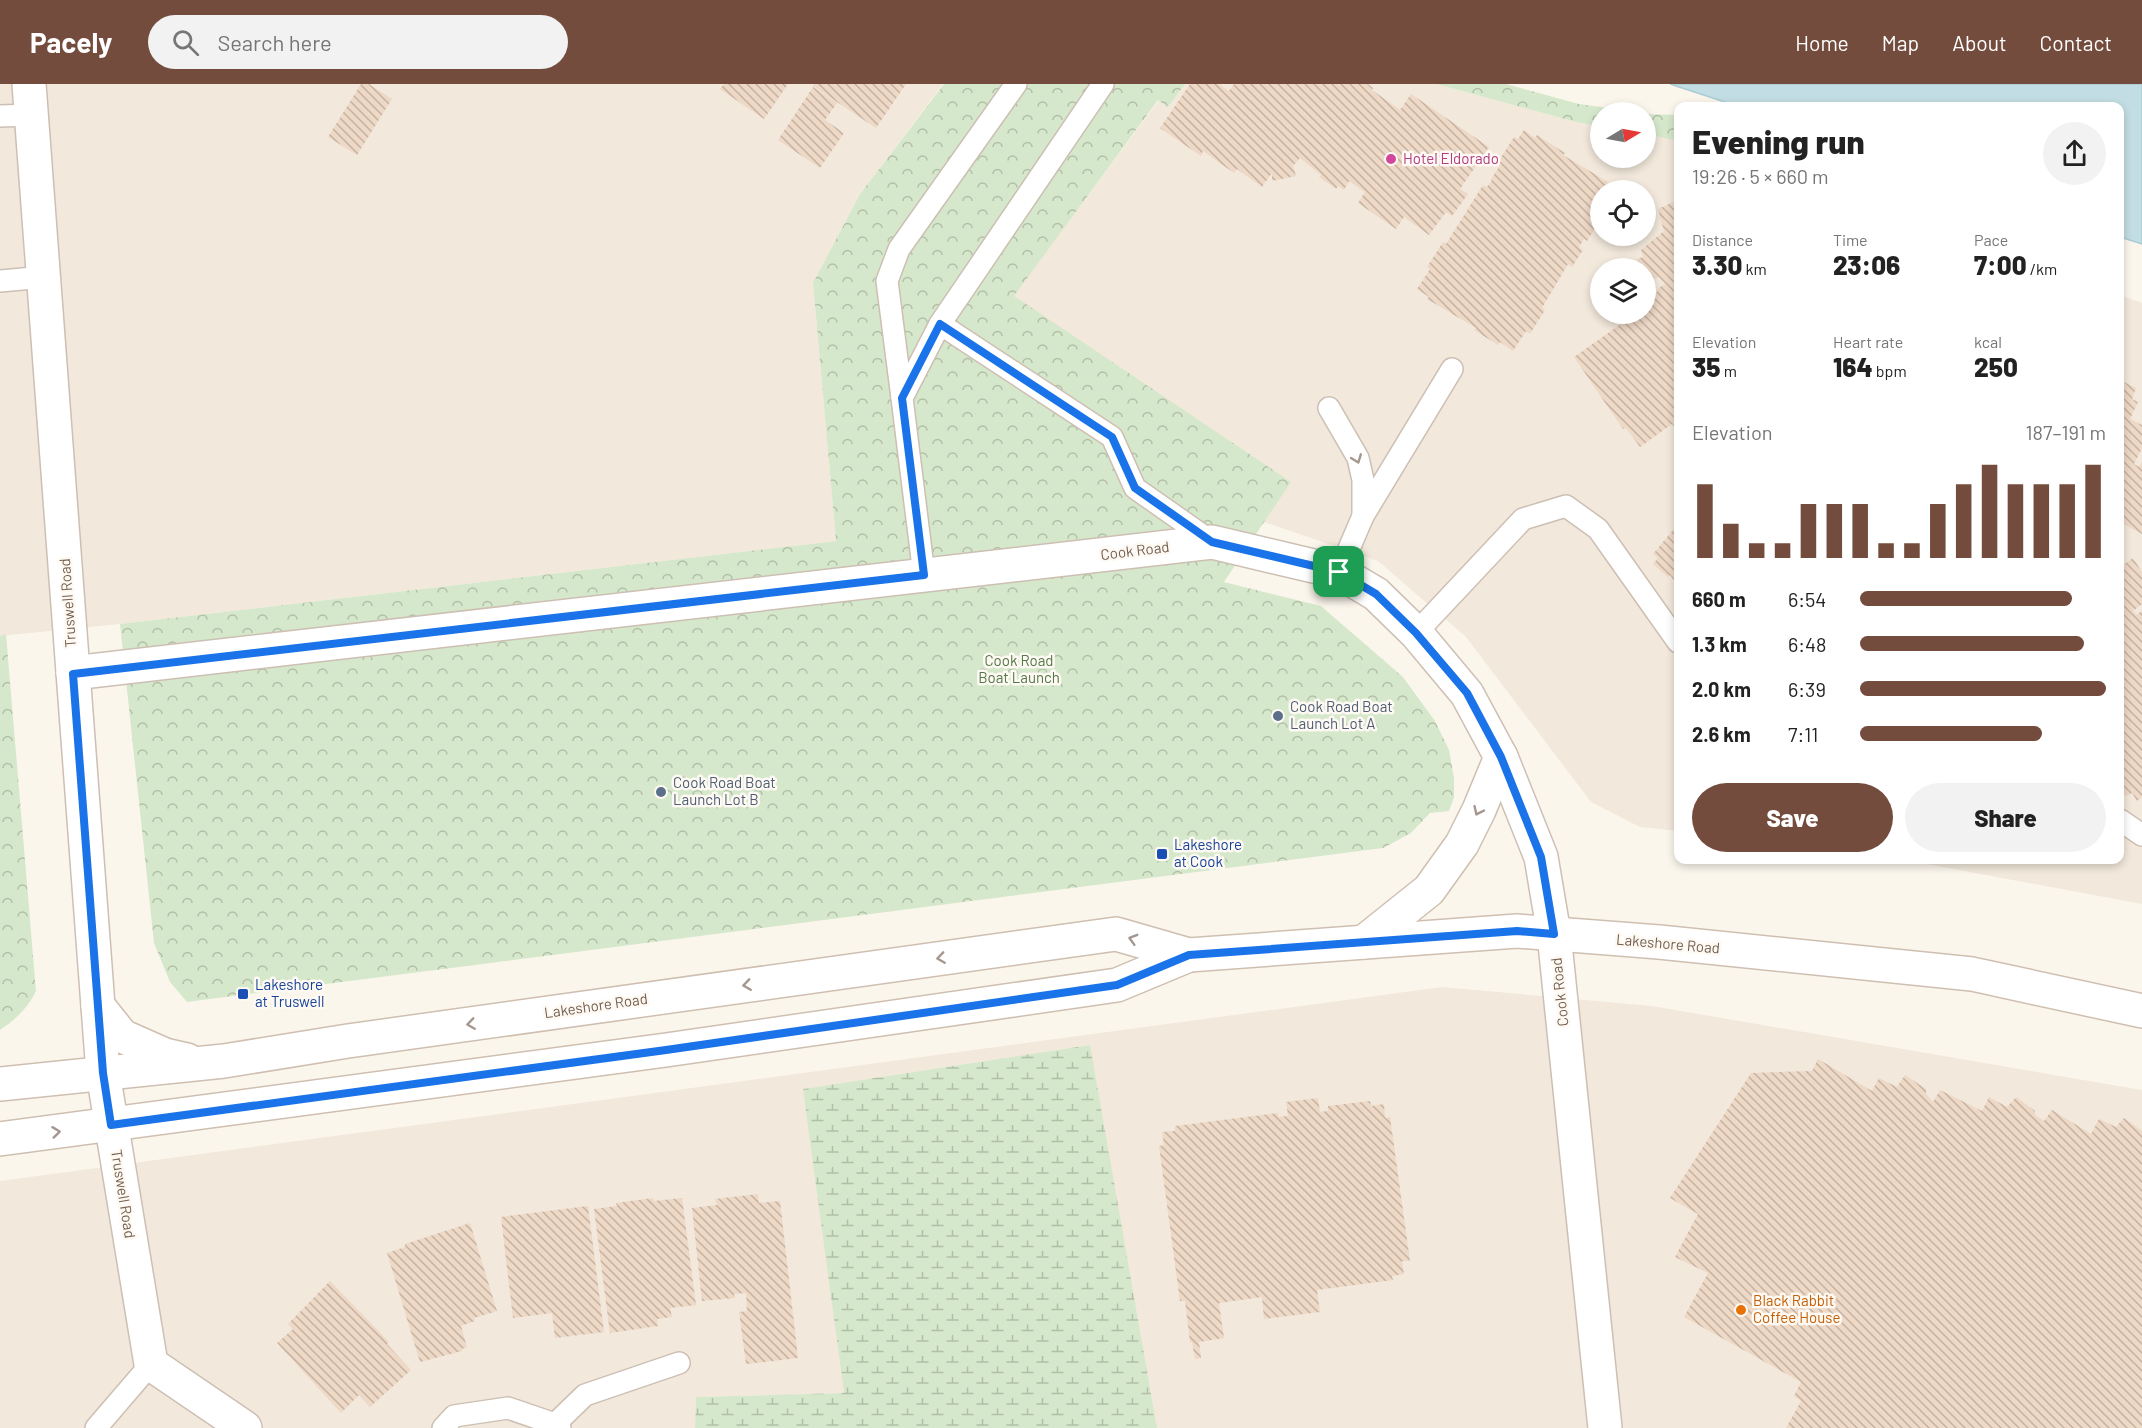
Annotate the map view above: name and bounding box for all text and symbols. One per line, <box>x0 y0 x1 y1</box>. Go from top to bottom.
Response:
search box <box>148 15 568 69</box>
text: Pacely <box>30 25 112 59</box>
icon: search <box>169 26 202 59</box>
text: Search here <box>217 29 332 55</box>
text: Home <box>1795 30 1849 55</box>
text: Map <box>1882 30 1919 55</box>
text: About <box>1952 30 2007 55</box>
text: Contact <box>2040 30 2112 55</box>
north arrow <box>1590 102 1656 168</box>
map controls <box>1590 102 1656 324</box>
text: Evening run <box>1692 121 1865 161</box>
button: share <box>2043 122 2106 185</box>
place label: Hotel Eldorado <box>1403 149 1499 167</box>
marker: Hotel Eldorado <box>1384 152 1398 166</box>
text: 19:26 · 5 × 660 m <box>1692 164 1829 188</box>
button: locate <box>1590 180 1656 246</box>
text: Distance <box>1692 230 1753 249</box>
text: Time <box>1833 230 1868 249</box>
text: Pace <box>1974 230 2008 249</box>
text: 3.30 <box>1692 249 1742 280</box>
text: 23:06 <box>1833 249 1900 280</box>
text: 7:00 <box>1974 249 2027 280</box>
button: layers <box>1590 258 1656 324</box>
text: km <box>1742 259 1767 278</box>
text: /km <box>2027 259 2057 278</box>
text: Elevation <box>1692 332 1756 351</box>
text: Heart rate <box>1833 332 1903 351</box>
text: kcal <box>1974 332 2002 351</box>
text: 35 <box>1692 351 1720 382</box>
text: 164 <box>1833 351 1873 382</box>
text: 250 <box>1974 351 2018 382</box>
text: m <box>1720 361 1737 380</box>
text: bpm <box>1873 361 1907 380</box>
text: Elevation <box>1692 420 1773 444</box>
text: 187–191 m <box>2026 420 2106 444</box>
one-way arrow <box>1349 453 1362 464</box>
street label: Cook Road <box>1099 537 1170 563</box>
pin <box>1313 546 1364 597</box>
icon: arrive <box>1322 555 1355 588</box>
street label: Truswell Road <box>55 558 79 648</box>
text: 660 m <box>1692 587 1746 611</box>
text: 6:54 <box>1788 587 1826 611</box>
text: 1.3 km <box>1692 632 1747 656</box>
text: 6:48 <box>1788 632 1827 656</box>
park label: Cook Road Boat Launch <box>978 651 1060 686</box>
text: 2.0 km <box>1692 677 1751 701</box>
text: 6:39 <box>1788 677 1826 701</box>
place label: Cook Road Boat Launch Lot A <box>1290 697 1393 732</box>
marker: Cook Road Boat Launch Lot A <box>1271 709 1285 723</box>
text: 2.6 km <box>1692 722 1751 746</box>
text: 7:11 <box>1788 722 1818 746</box>
place label: Cook Road Boat Launch Lot B <box>673 773 776 808</box>
button: Save <box>1692 783 1893 852</box>
button: Share <box>1905 783 2106 852</box>
marker: Cook Road Boat Launch Lot B <box>654 785 668 799</box>
one-way arrow <box>1474 805 1486 816</box>
place label: Lakeshore at Cook <box>1174 835 1242 870</box>
marker: Lakeshore at Cook <box>1155 847 1169 861</box>
street label: Lakeshore Road <box>1615 929 1721 957</box>
one-way arrow <box>1128 934 1139 946</box>
one-way arrow <box>936 951 945 963</box>
street label: Cook Road <box>1546 957 1572 1027</box>
place label: Lakeshore at Truswell <box>255 975 325 1010</box>
one-way arrow <box>743 978 752 990</box>
marker: Lakeshore at Truswell <box>236 987 250 1001</box>
street label: Lakeshore Road <box>543 989 649 1021</box>
one-way arrow <box>467 1017 476 1029</box>
one-way arrow <box>51 1126 60 1138</box>
street label: Truswell Road <box>108 1148 140 1240</box>
place label: Black Rabbit Coffee House <box>1753 1291 1840 1326</box>
marker: Black Rabbit Coffee House <box>1734 1303 1748 1317</box>

